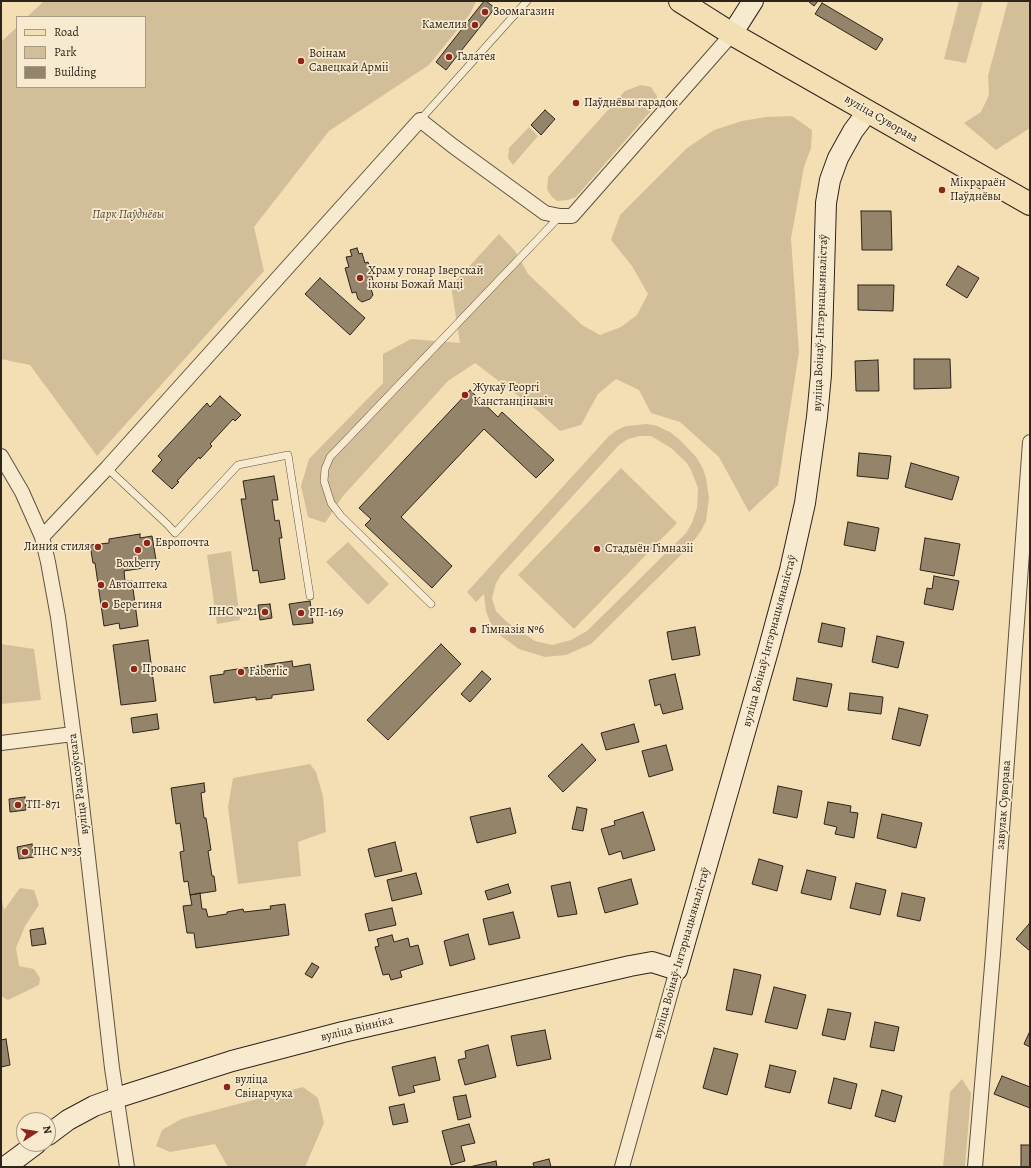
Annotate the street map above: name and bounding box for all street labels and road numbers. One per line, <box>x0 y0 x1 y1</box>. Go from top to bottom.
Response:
street label: вуліца Суворава <box>842 92 920 146</box>
street label: вуліца Воінаў-Інтэрнацыяналістаў <box>811 234 831 412</box>
street label: вуліца Воінаў-Інтэрнацыяналістаў <box>740 553 800 729</box>
street label: вуліца Ракасоўскага <box>66 733 92 835</box>
street label: завулак Суворава <box>994 760 1014 850</box>
street label: вуліца Воінаў-Інтэрнацыяналістаў <box>651 866 713 1040</box>
street label: вуліца Вінніка <box>319 1013 395 1045</box>

